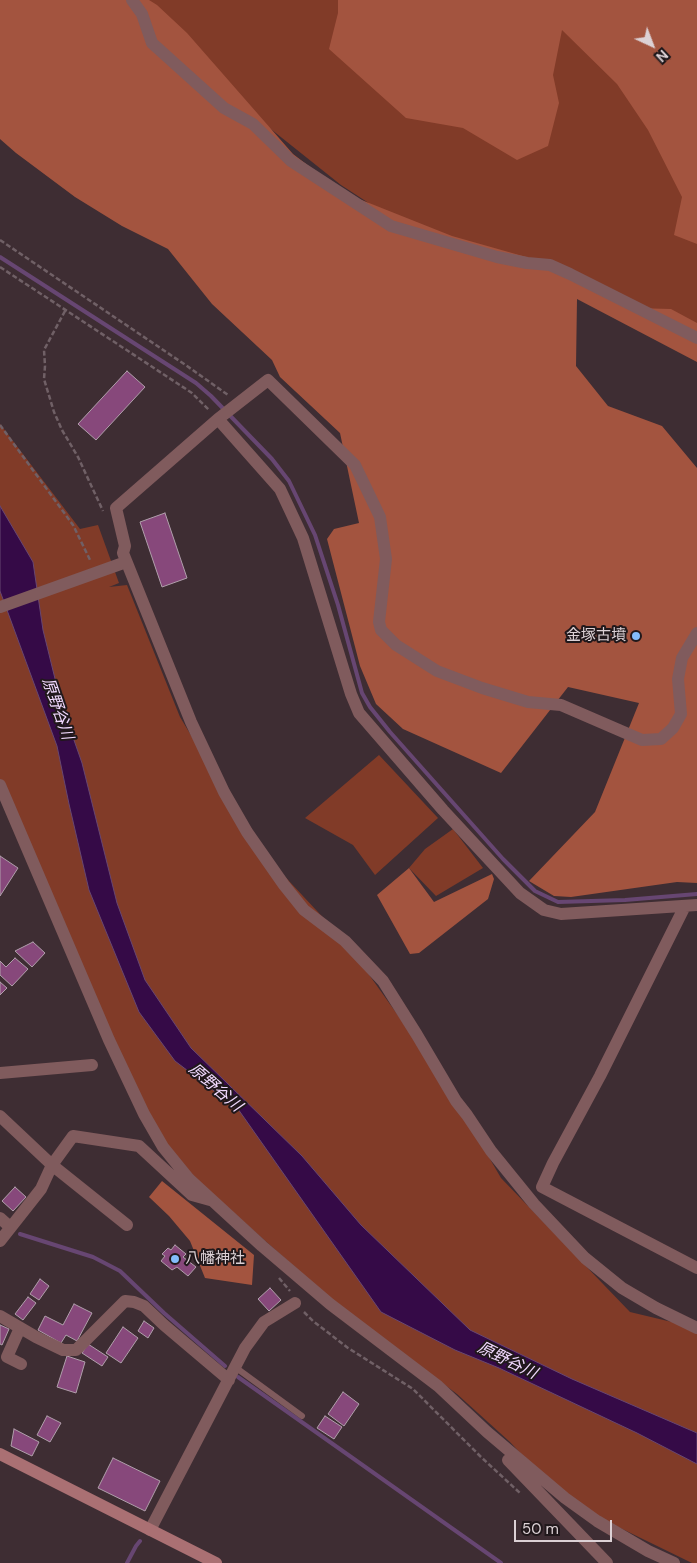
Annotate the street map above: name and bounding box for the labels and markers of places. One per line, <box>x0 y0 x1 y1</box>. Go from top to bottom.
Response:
place label: 金塚古墳 <box>566 627 626 645</box>
marker: 金塚古墳 <box>630 630 642 642</box>
place label: 八幡神社 <box>185 1250 245 1268</box>
marker: 八幡神社 <box>169 1253 181 1265</box>

